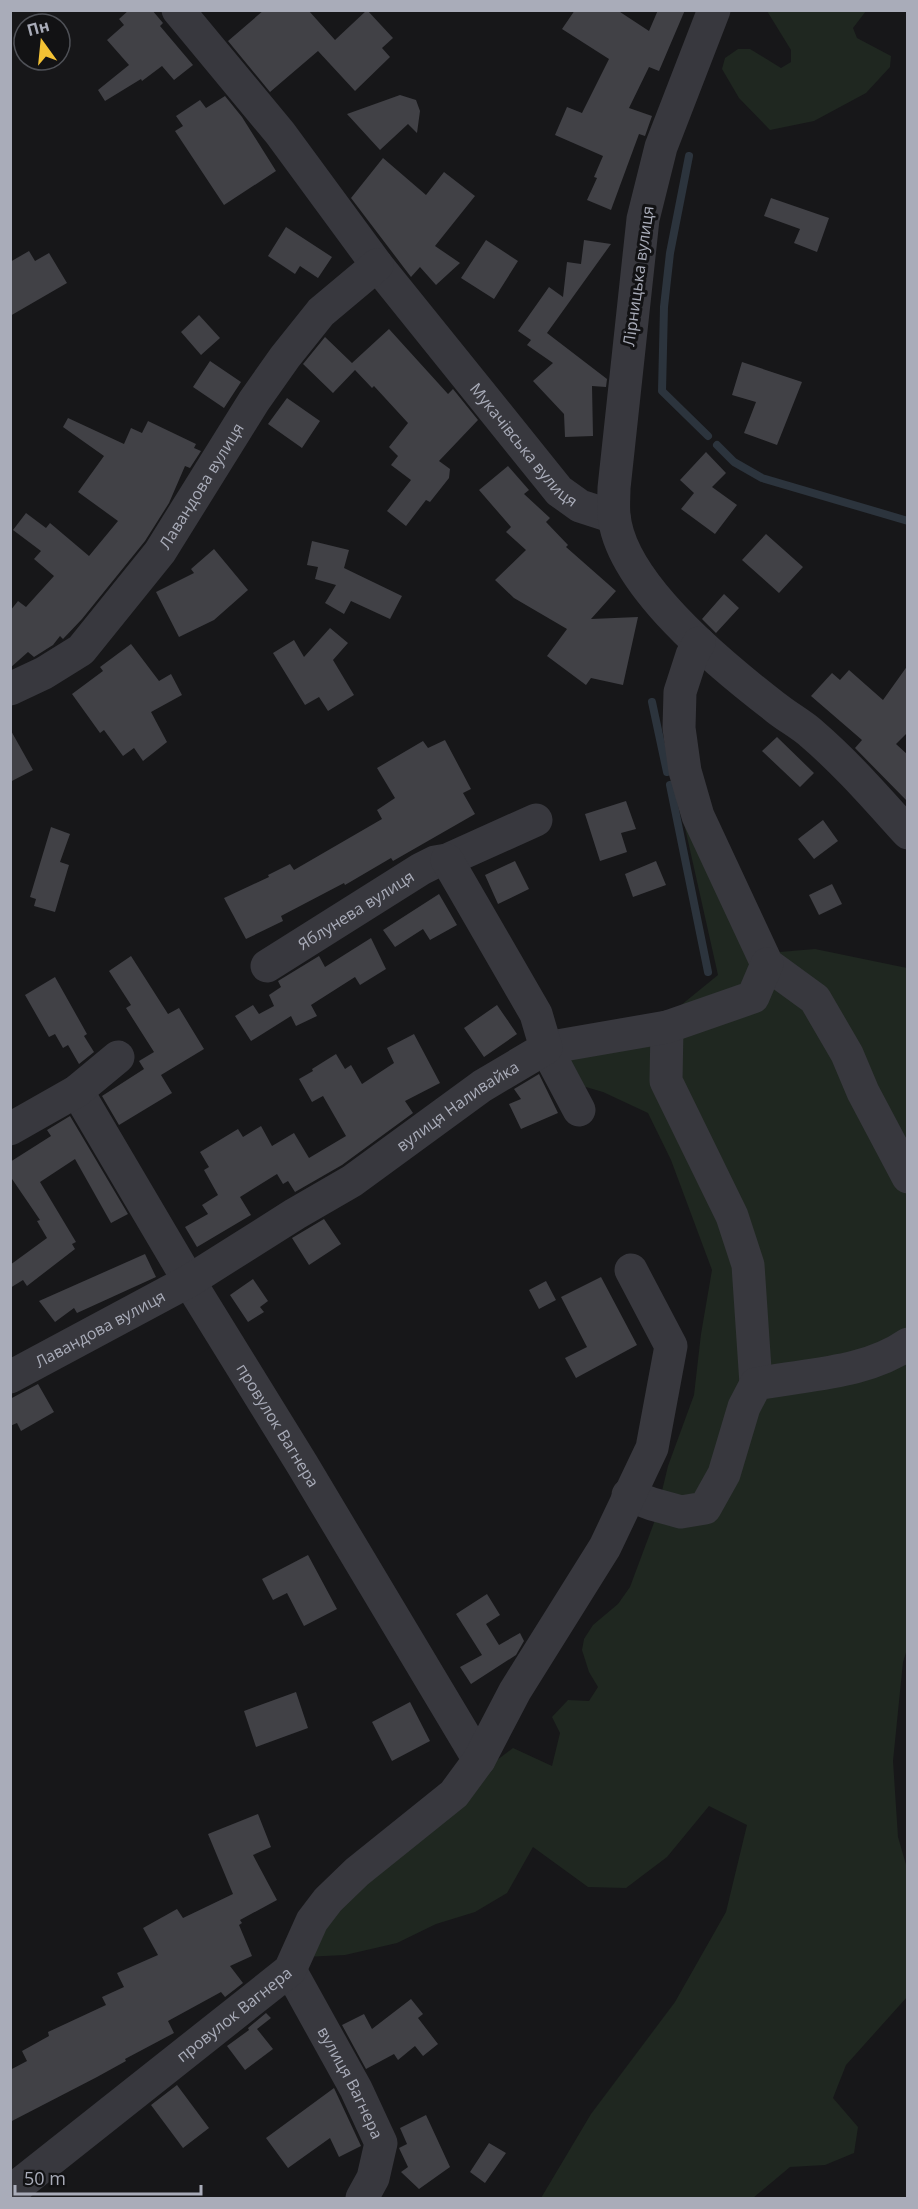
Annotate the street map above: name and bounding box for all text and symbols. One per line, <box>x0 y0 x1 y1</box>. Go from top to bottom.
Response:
north arrow <box>12 12 72 72</box>
text: Пн <box>24 14 52 41</box>
street label: Лірницька вулиця <box>617 204 659 348</box>
street label: Мукачівська вулиця <box>465 378 582 512</box>
street label: Лавандова вулиця <box>154 419 249 553</box>
street label: Яблунева вулиця <box>293 865 418 955</box>
street label: вулиця Наливайка <box>392 1056 523 1156</box>
street label: Лавандова вулиця <box>31 1285 169 1373</box>
street label: провулок Вагнера <box>231 1359 324 1491</box>
street label: провулок Вагнера <box>172 1962 296 2067</box>
street label: вулиця Вагнера <box>313 2023 389 2142</box>
scale bar <box>15 2158 201 2196</box>
text: 50 m <box>24 2166 66 2190</box>

